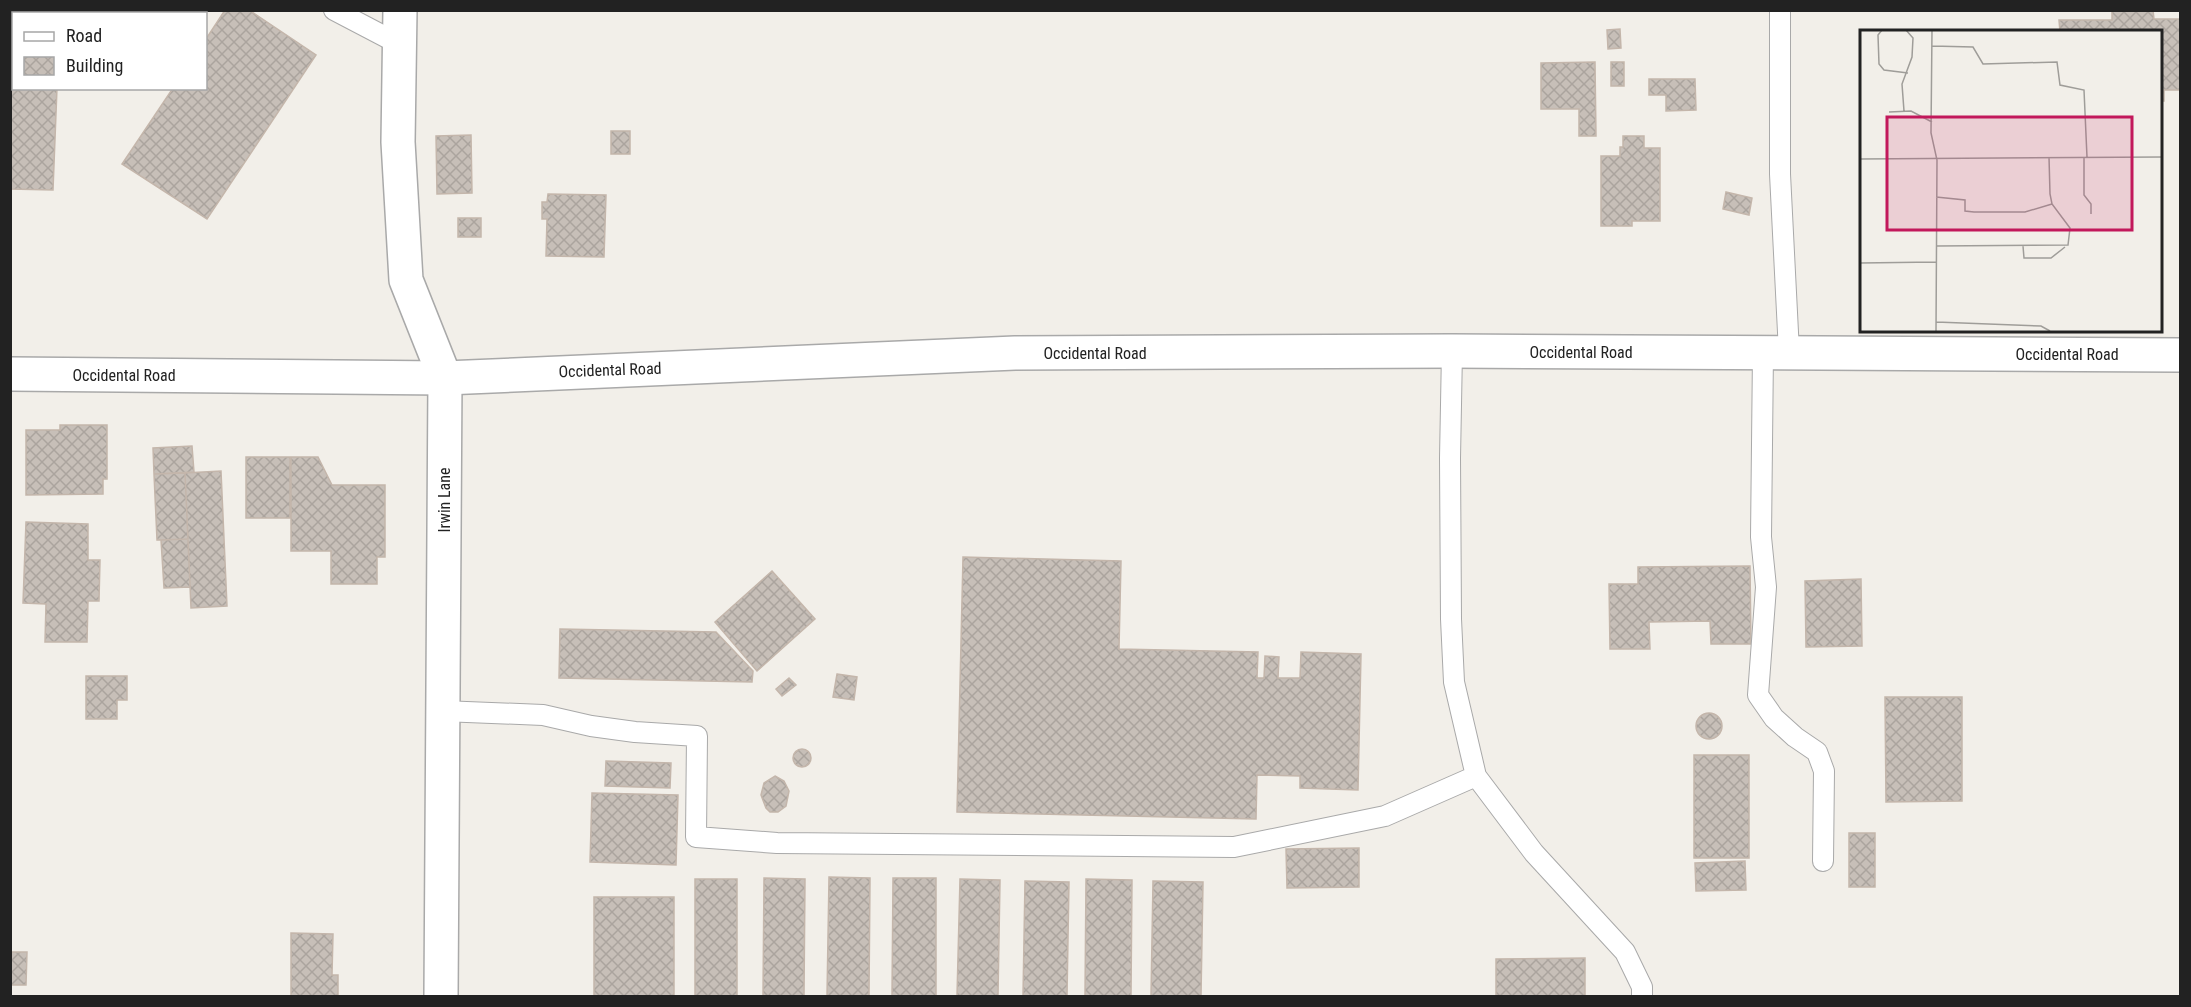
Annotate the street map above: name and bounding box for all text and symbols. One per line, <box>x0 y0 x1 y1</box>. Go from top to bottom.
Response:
legend <box>12 12 207 90</box>
text: Road <box>66 25 102 46</box>
inset map <box>1860 30 2161 332</box>
text: Building <box>66 55 123 76</box>
street label: Occidental Road <box>1529 343 1633 362</box>
street label: Occidental Road <box>1043 344 1147 363</box>
street label: Occidental Road <box>2015 345 2119 364</box>
street label: Occidental Road <box>558 359 662 381</box>
street label: Occidental Road <box>72 366 176 385</box>
street label: Irwin Lane <box>435 467 454 533</box>

